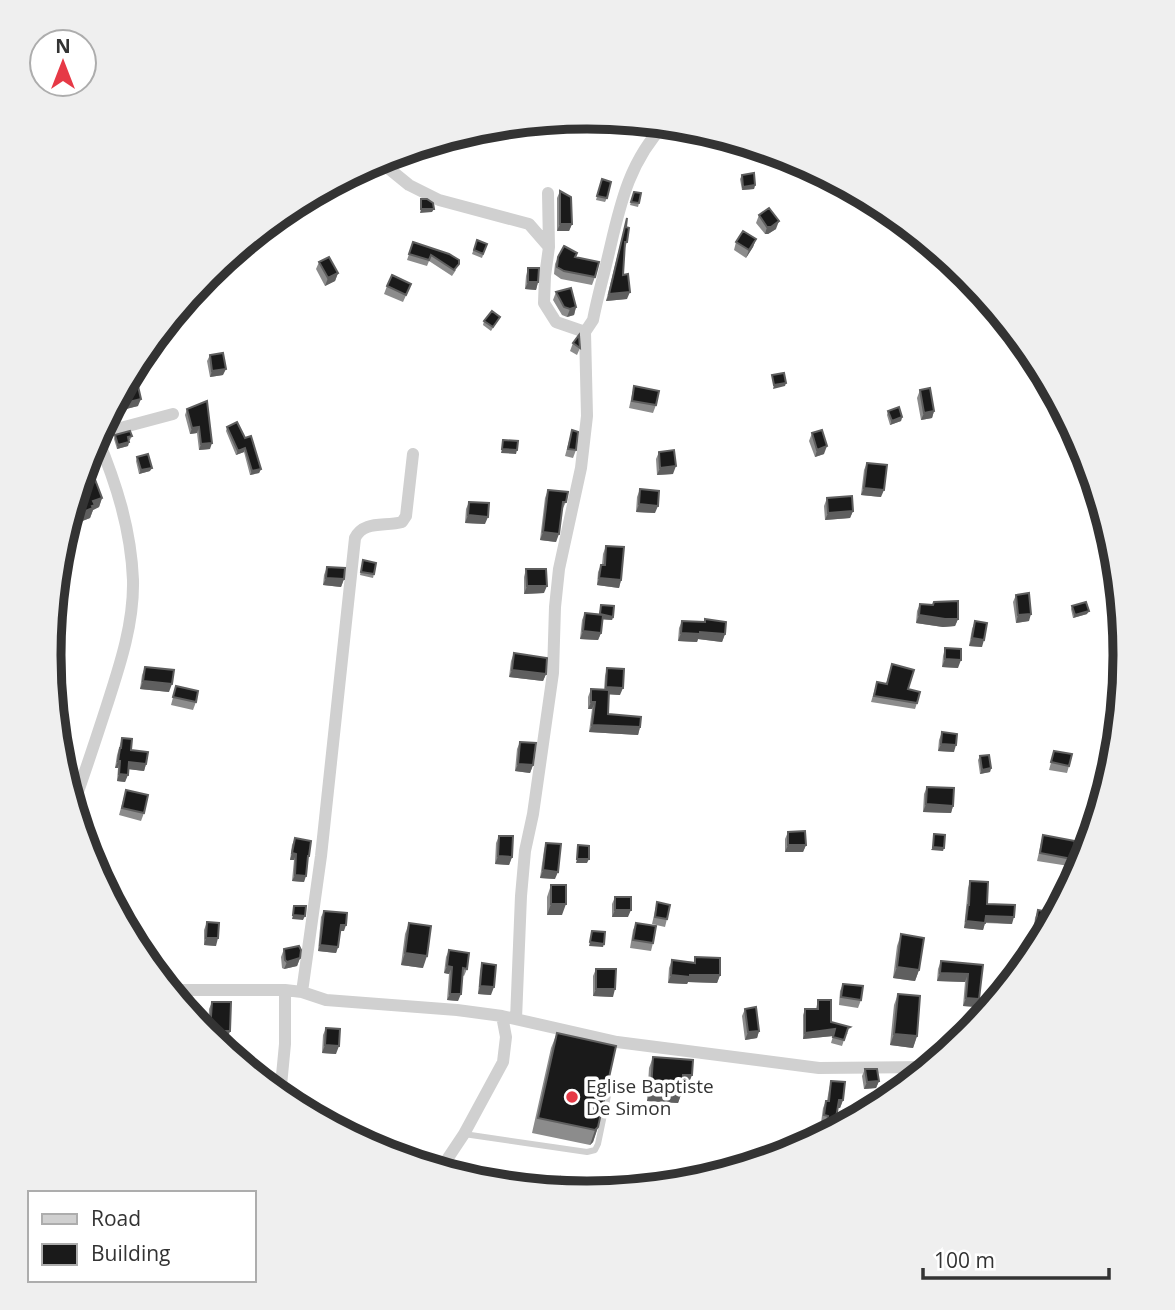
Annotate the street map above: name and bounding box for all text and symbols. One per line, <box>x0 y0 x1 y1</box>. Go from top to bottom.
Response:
north arrow <box>28 28 98 98</box>
text: N <box>55 33 71 59</box>
place label: Eglise Baptiste De Simon <box>586 1073 714 1121</box>
marker: Eglise Baptiste De Simon <box>564 1089 580 1105</box>
legend <box>28 1191 256 1282</box>
text: Road <box>91 1204 141 1232</box>
scale bar <box>923 1236 1108 1280</box>
text: Building <box>91 1239 170 1267</box>
text: 100 m <box>934 1246 995 1274</box>

